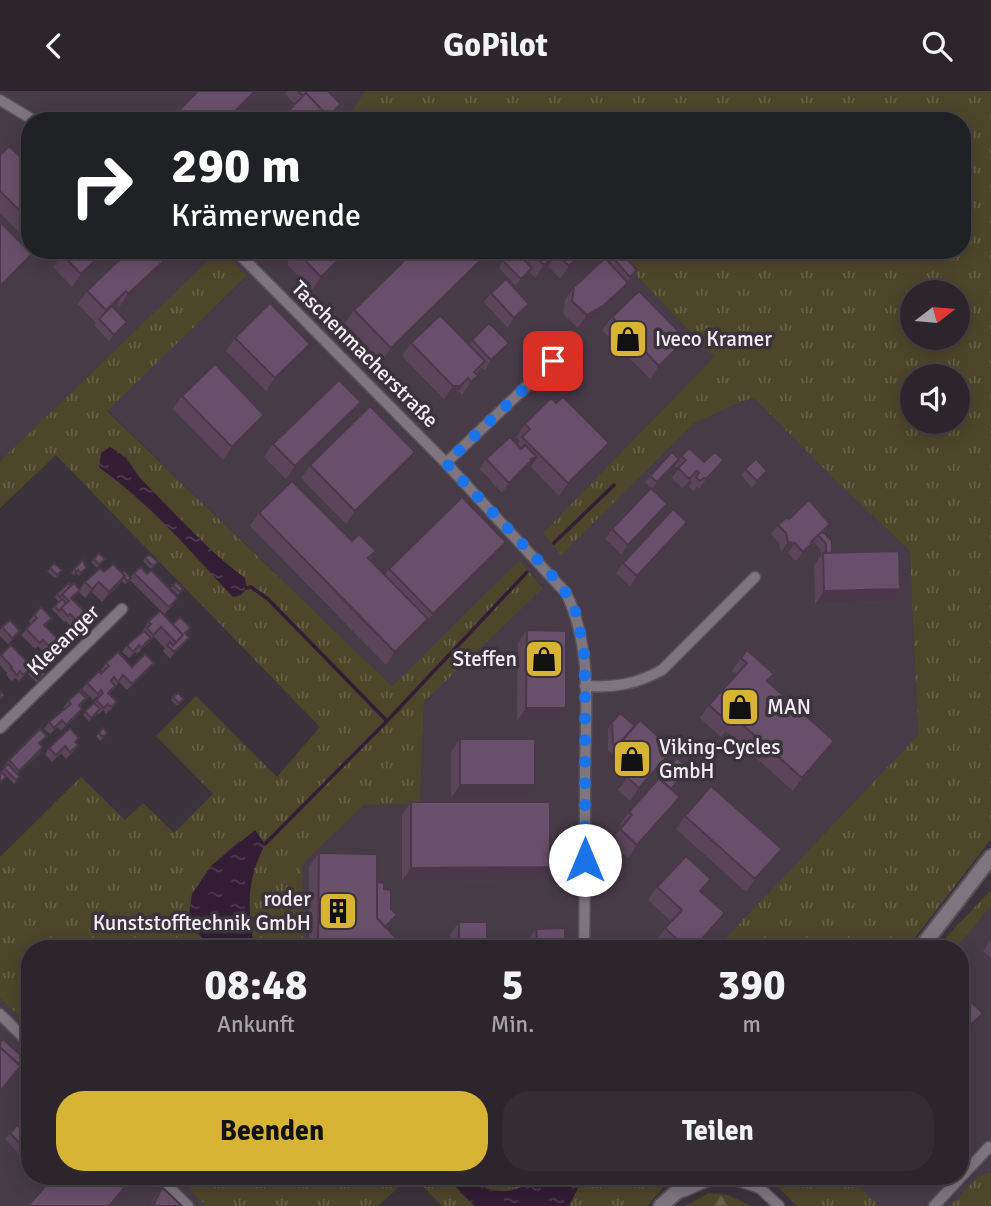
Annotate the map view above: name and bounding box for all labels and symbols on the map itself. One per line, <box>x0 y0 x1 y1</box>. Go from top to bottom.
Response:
street label: Taschenmacherstraße <box>286 275 444 433</box>
north arrow <box>900 280 970 350</box>
shop icon: Iveco Kramer <box>607 318 649 360</box>
place label: Iveco Kramer <box>655 326 772 352</box>
pin <box>523 331 583 391</box>
street label: Kleeanger <box>21 599 105 681</box>
shop icon: Steffen <box>523 638 565 680</box>
place label: Steffen <box>452 646 517 672</box>
shop icon: MAN <box>719 686 761 728</box>
place label: MAN <box>767 694 811 720</box>
place label: Viking-Cycles GmbH <box>659 734 781 784</box>
shop icon: Viking-Cycles GmbH <box>611 738 653 780</box>
position arrow <box>548 823 622 897</box>
place label: roder Kunststofftechnik GmbH <box>93 886 311 936</box>
building icon: roder Kunststofftechnik GmbH <box>317 890 359 932</box>

